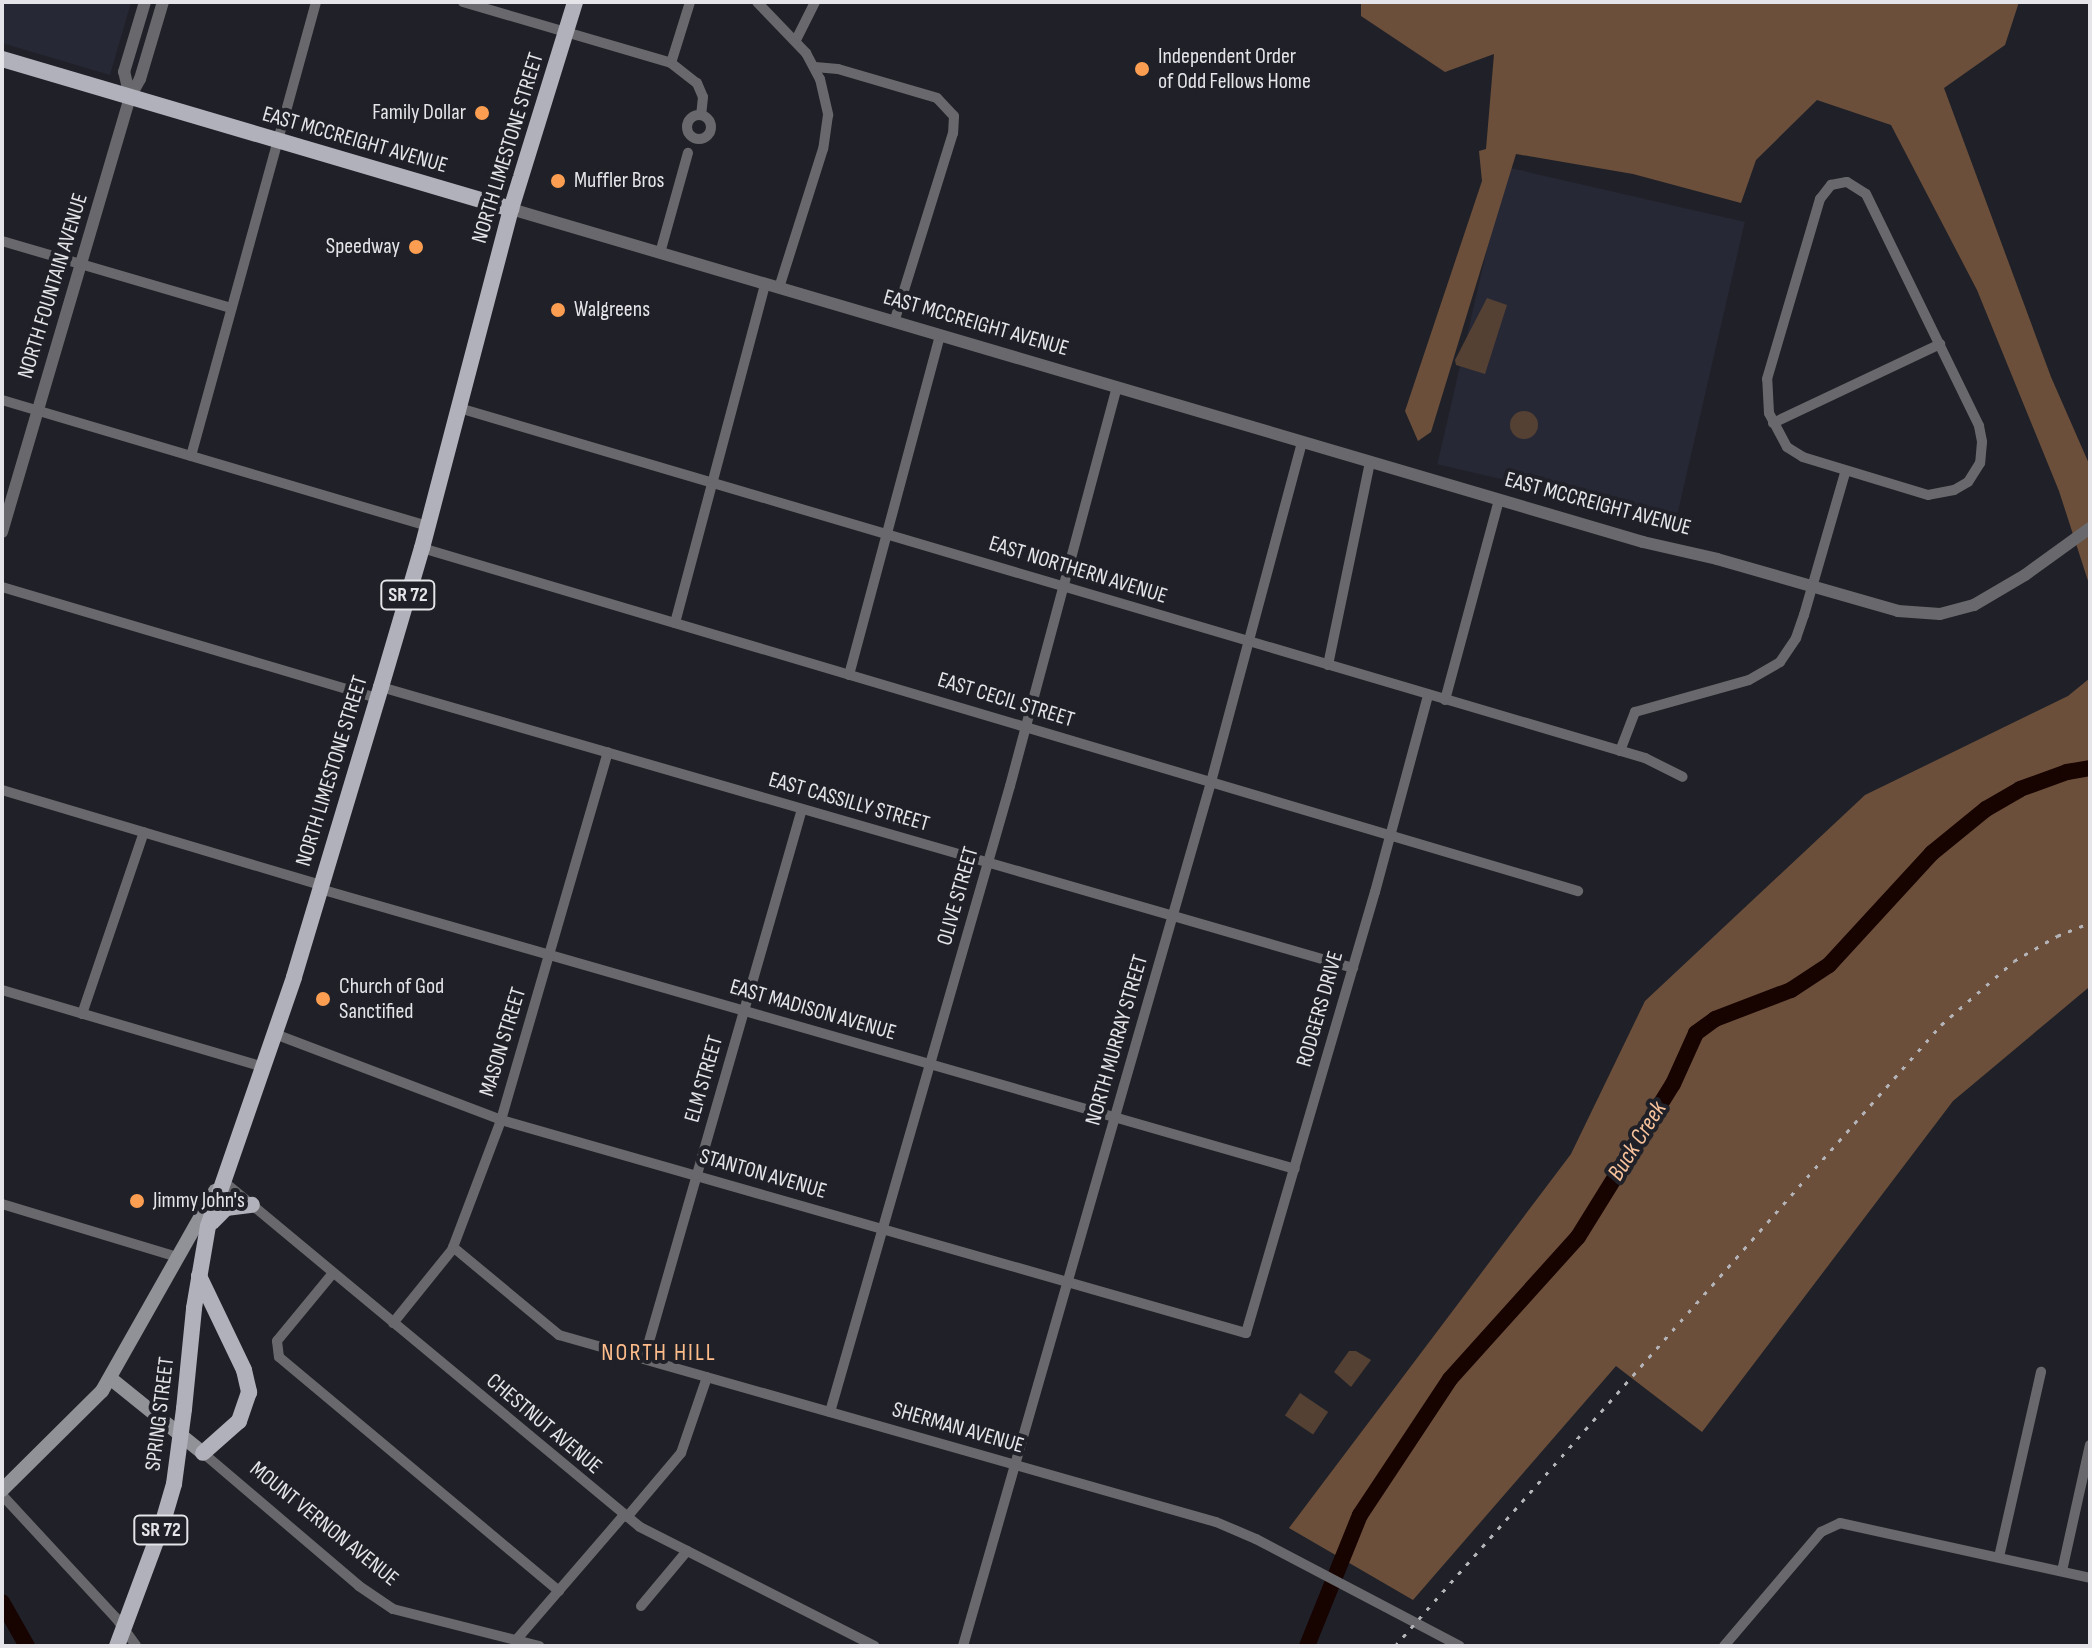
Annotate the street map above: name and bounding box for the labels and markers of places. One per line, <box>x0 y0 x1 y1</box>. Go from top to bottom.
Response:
place label: Independent Order of Odd Fellows Home <box>1158 43 1311 94</box>
marker: Independent Order of Odd Fellows Home <box>1133 60 1151 78</box>
place label: Family Dollar <box>372 100 466 126</box>
marker: Family Dollar <box>473 104 491 122</box>
place label: Muffler Bros <box>574 168 664 194</box>
marker: Muffler Bros <box>549 172 567 190</box>
place label: Speedway <box>326 234 400 260</box>
marker: Speedway <box>407 238 425 256</box>
place label: Walgreens <box>574 297 650 323</box>
marker: Walgreens <box>549 301 567 319</box>
place label: Church of God Sanctified <box>339 973 444 1024</box>
marker: Church of God Sanctified <box>314 990 332 1008</box>
place label: Jimmy John's <box>153 1188 245 1214</box>
marker: Jimmy John's <box>128 1192 146 1210</box>

